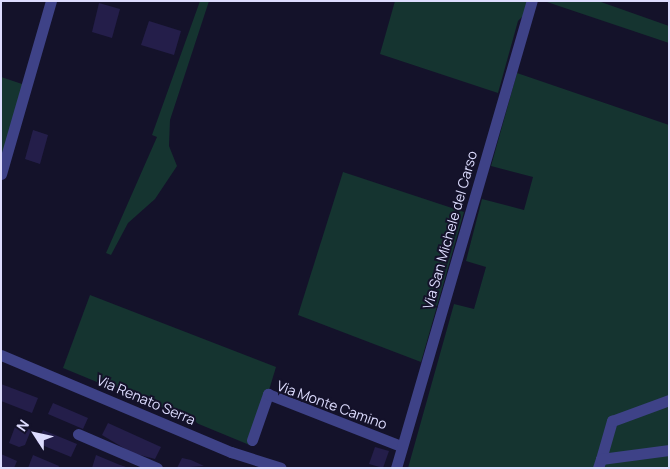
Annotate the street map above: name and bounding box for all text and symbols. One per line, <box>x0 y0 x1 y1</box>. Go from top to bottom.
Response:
street label: Via San Michele del Carso <box>419 149 481 311</box>
street label: Via Renato Serra <box>94 372 198 428</box>
street label: Via Monte Camino <box>275 377 389 433</box>
north arrow <box>10 409 60 459</box>
text: N <box>12 416 33 435</box>

